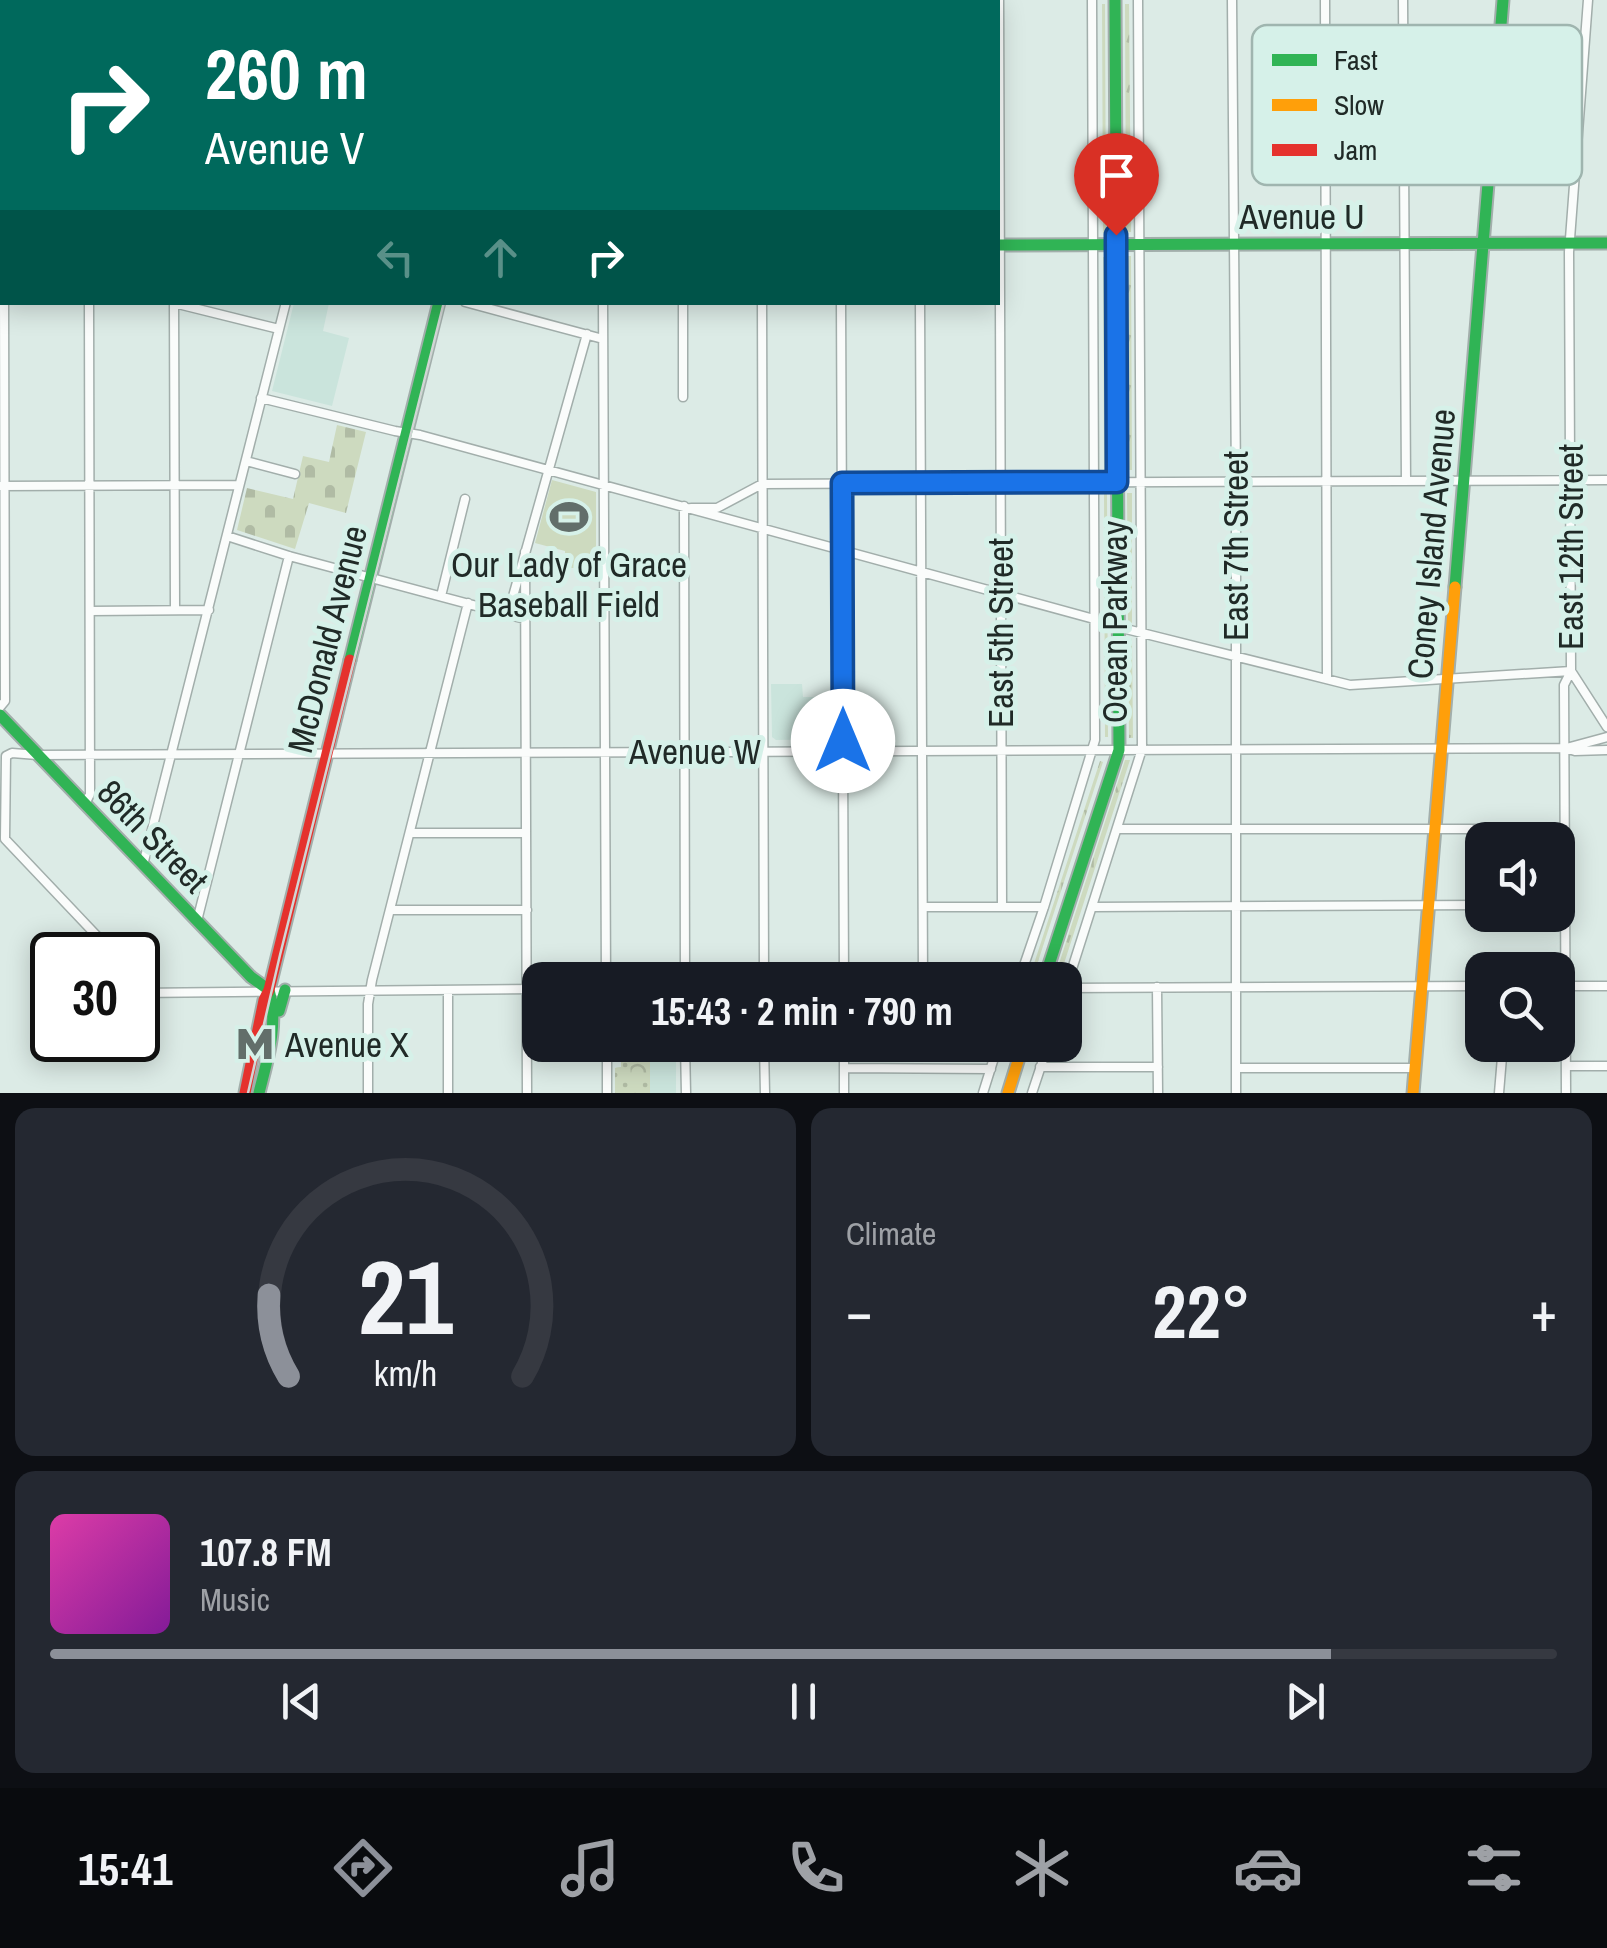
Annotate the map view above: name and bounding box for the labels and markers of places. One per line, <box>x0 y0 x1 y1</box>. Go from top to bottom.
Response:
pin <box>1074 133 1159 236</box>
sports icon: Our Lady of Grace Baseball Field <box>548 496 590 538</box>
place label: Our Lady of Grace Baseball Field <box>451 541 687 628</box>
place label: Avenue X <box>284 1021 409 1068</box>
metro station icon: Avenue X <box>234 1023 276 1065</box>

